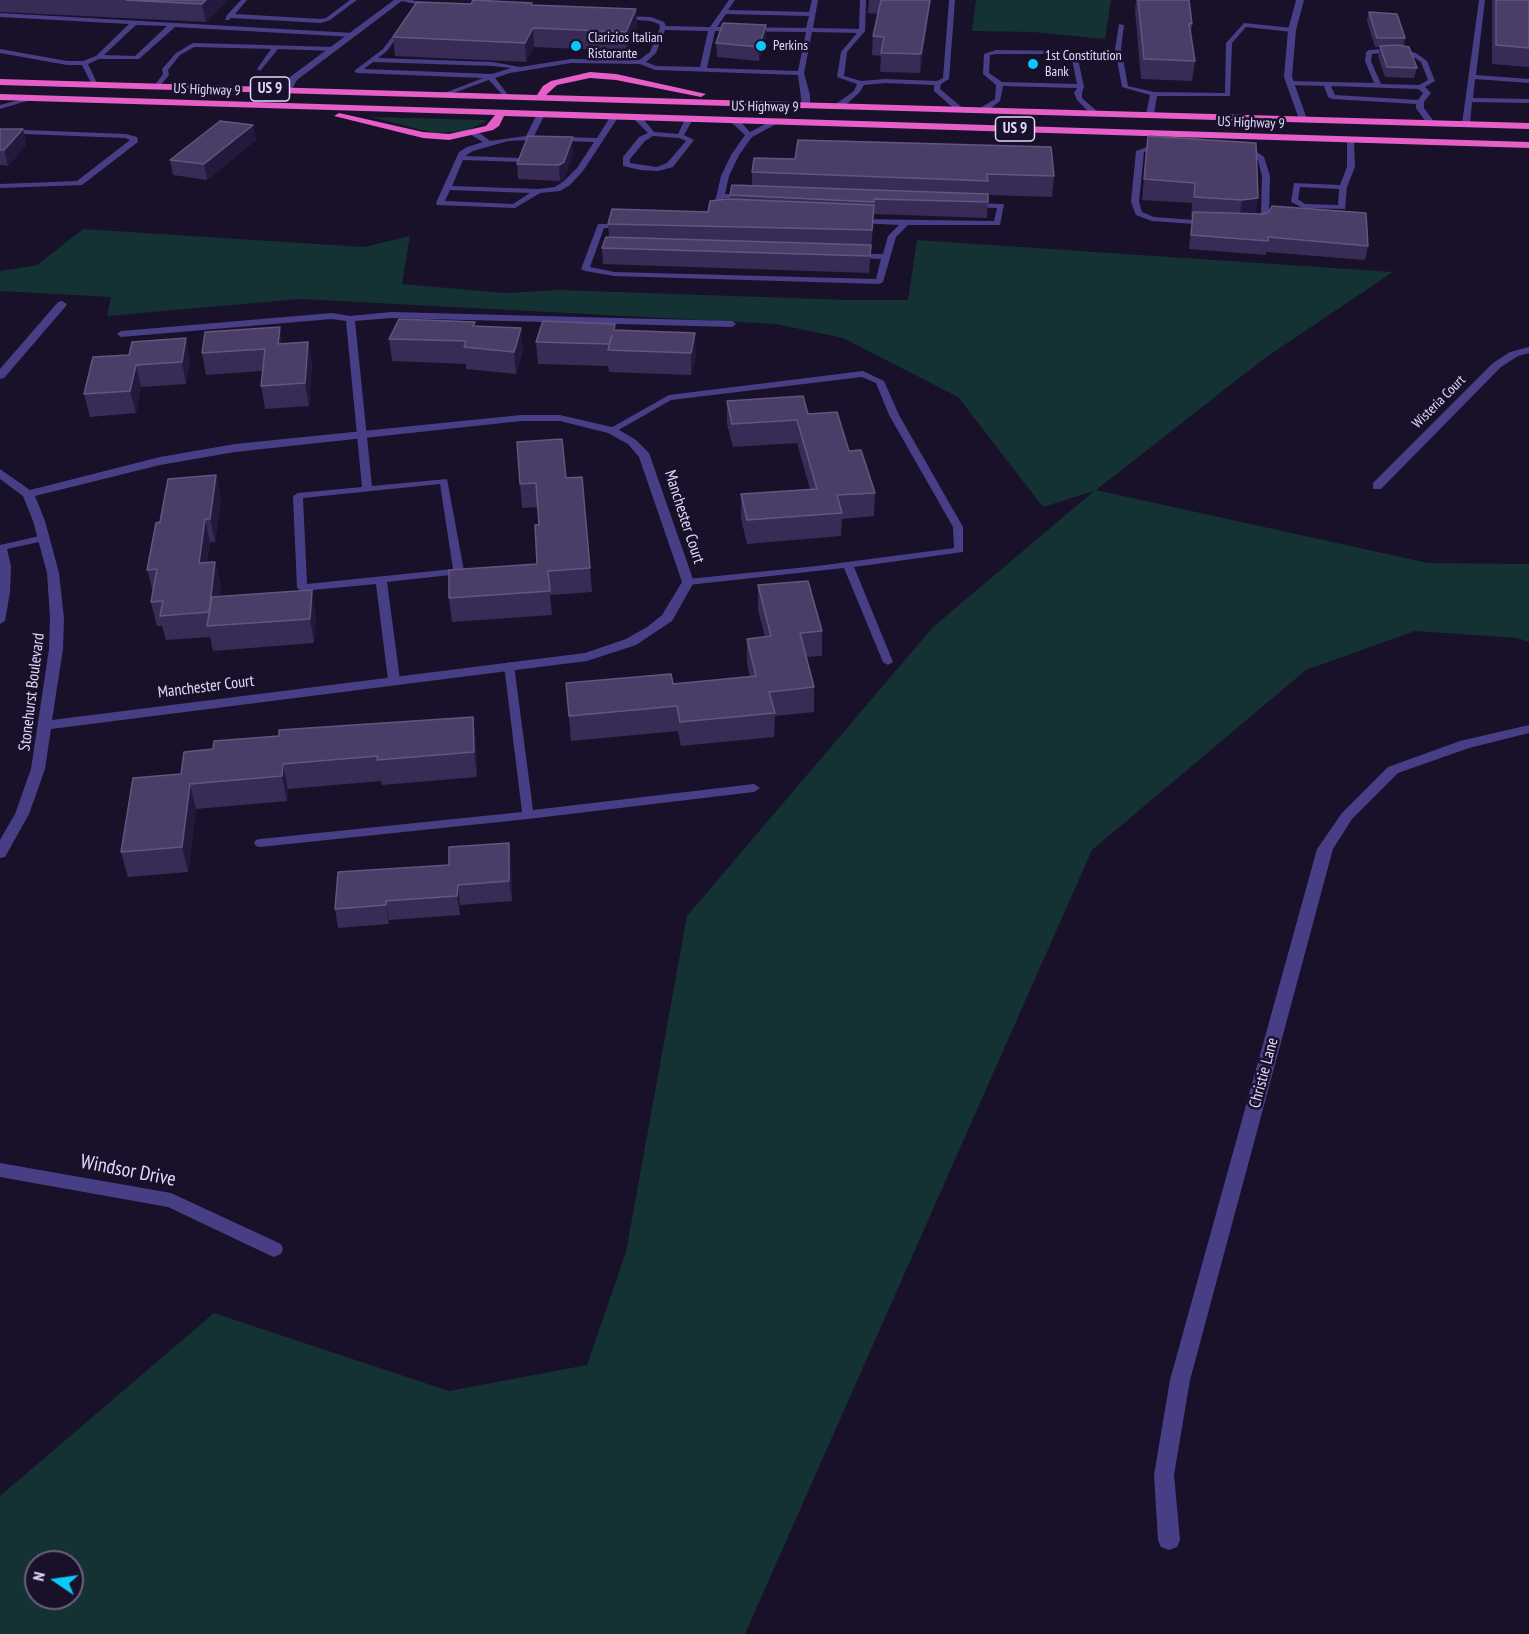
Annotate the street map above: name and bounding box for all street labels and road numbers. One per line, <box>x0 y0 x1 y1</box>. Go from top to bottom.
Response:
road number: US 9 <box>250 77 290 101</box>
street label: US Highway 9 <box>173 80 241 100</box>
street label: US Highway 9 <box>731 98 799 116</box>
street label: US Highway 9 <box>1217 113 1285 133</box>
road number: US 9 <box>996 117 1034 141</box>
street label: Wisteria Court <box>1409 372 1469 432</box>
street label: Manchester Court <box>660 468 708 566</box>
street label: Stonehurst Boulevard <box>15 632 49 752</box>
street label: Manchester Court <box>157 672 255 702</box>
street label: Christie Lane <box>1245 1036 1283 1110</box>
street label: Windsor Drive <box>78 1150 178 1192</box>

